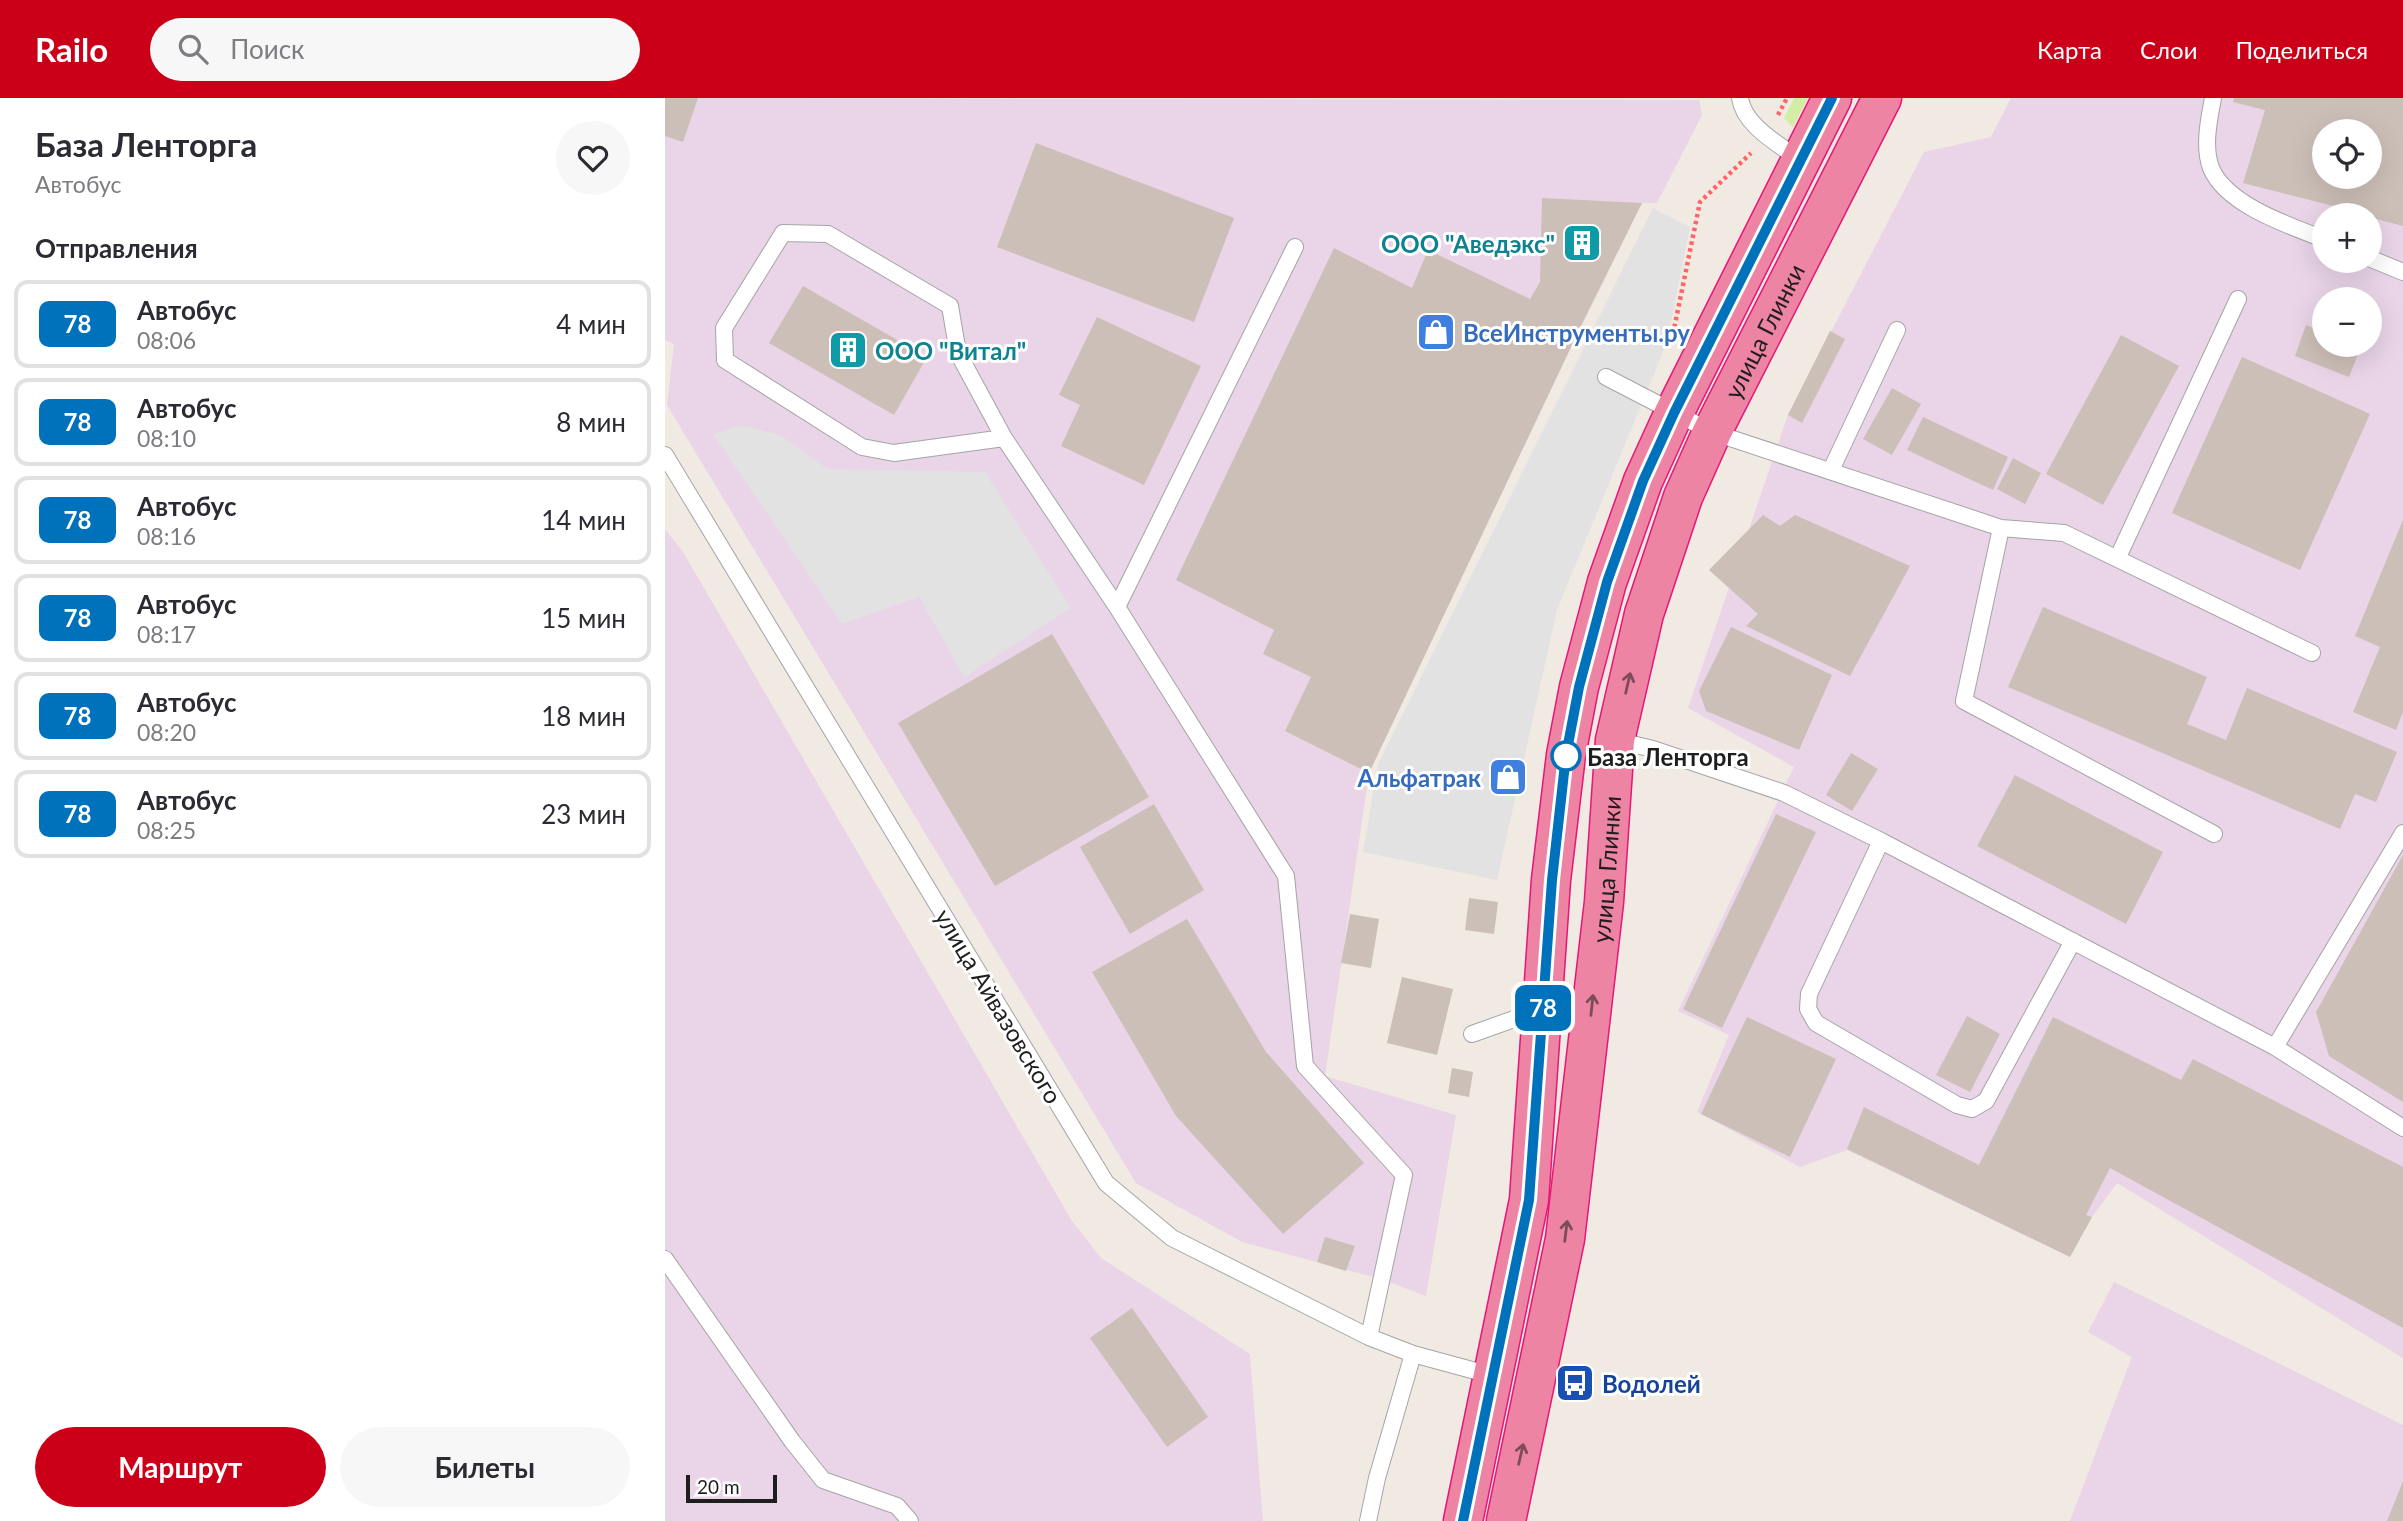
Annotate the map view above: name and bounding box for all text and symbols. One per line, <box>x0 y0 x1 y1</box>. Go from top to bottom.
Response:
search box <box>150 18 640 81</box>
text: Railo <box>35 29 108 69</box>
icon: search <box>174 30 212 68</box>
text: Поиск <box>230 33 305 65</box>
text: Карта <box>2037 35 2102 64</box>
text: Слои <box>2140 35 2197 64</box>
text: Поделиться <box>2235 35 2368 64</box>
map controls <box>2312 119 2382 357</box>
button: locate <box>2312 119 2382 189</box>
button: heart <box>556 121 630 195</box>
text: База Ленторга <box>35 124 257 164</box>
text: Автобус <box>35 170 121 198</box>
button: + <box>2312 203 2382 273</box>
building icon: ООО "Аведэкс" <box>1561 222 1603 264</box>
place label: ООО "Аведэкс" <box>1381 229 1555 258</box>
text: Отправления <box>35 232 198 264</box>
street label: улица Глинки <box>1717 259 1810 403</box>
button: − <box>2312 287 2382 357</box>
text: Автобус <box>137 294 236 326</box>
text: 4 мин <box>556 308 626 340</box>
text: 78 <box>64 309 91 338</box>
shop icon: ВсеИнструменты.ру <box>1415 311 1457 353</box>
place label: ВсеИнструменты.ру <box>1463 318 1690 347</box>
text: 08:06 <box>137 326 196 354</box>
building icon: ООО "Витал" <box>827 329 869 371</box>
place label: ООО "Витал" <box>875 336 1026 365</box>
text: Автобус <box>137 392 236 424</box>
text: 8 мин <box>556 406 626 438</box>
text: 78 <box>64 407 91 436</box>
text: 08:10 <box>137 424 196 452</box>
text: Автобус <box>137 490 236 522</box>
text: 14 мин <box>541 504 626 536</box>
text: 78 <box>64 505 91 534</box>
text: 08:16 <box>137 522 196 550</box>
text: Автобус <box>137 588 236 620</box>
text: 15 мин <box>541 602 626 634</box>
text: 78 <box>64 603 91 632</box>
text: 08:17 <box>137 620 196 648</box>
one-way arrow <box>1622 672 1635 694</box>
text: Автобус <box>137 686 236 718</box>
text: 18 мин <box>541 700 626 732</box>
text: 78 <box>64 701 91 730</box>
text: 08:20 <box>137 718 196 746</box>
marker: База Ленторга <box>1551 741 1581 771</box>
place label: База Ленторга <box>1587 742 1749 771</box>
shop icon: Альфатрак <box>1487 756 1529 798</box>
place label: Альфатрак <box>1356 763 1481 792</box>
text: Автобус <box>137 784 236 816</box>
street label: улица Глинки <box>1585 795 1626 945</box>
text: 23 мин <box>541 798 626 830</box>
text: 78 <box>64 799 91 828</box>
text: 08:25 <box>137 816 196 844</box>
street label: улица Айвазовского <box>929 903 1069 1109</box>
line badge: 78 <box>1511 985 1575 1031</box>
text: 78 <box>1529 993 1557 1022</box>
one-way arrow <box>1586 995 1599 1017</box>
one-way arrow <box>1560 1221 1573 1243</box>
bus stop icon: Водолей <box>1554 1362 1596 1404</box>
place label: Водолей <box>1602 1369 1701 1398</box>
button: Маршрут <box>35 1427 326 1507</box>
button: Билеты <box>340 1427 630 1507</box>
one-way arrow <box>1514 1443 1528 1466</box>
scale bar <box>686 1472 777 1504</box>
text: 20 m <box>697 1475 740 1498</box>

